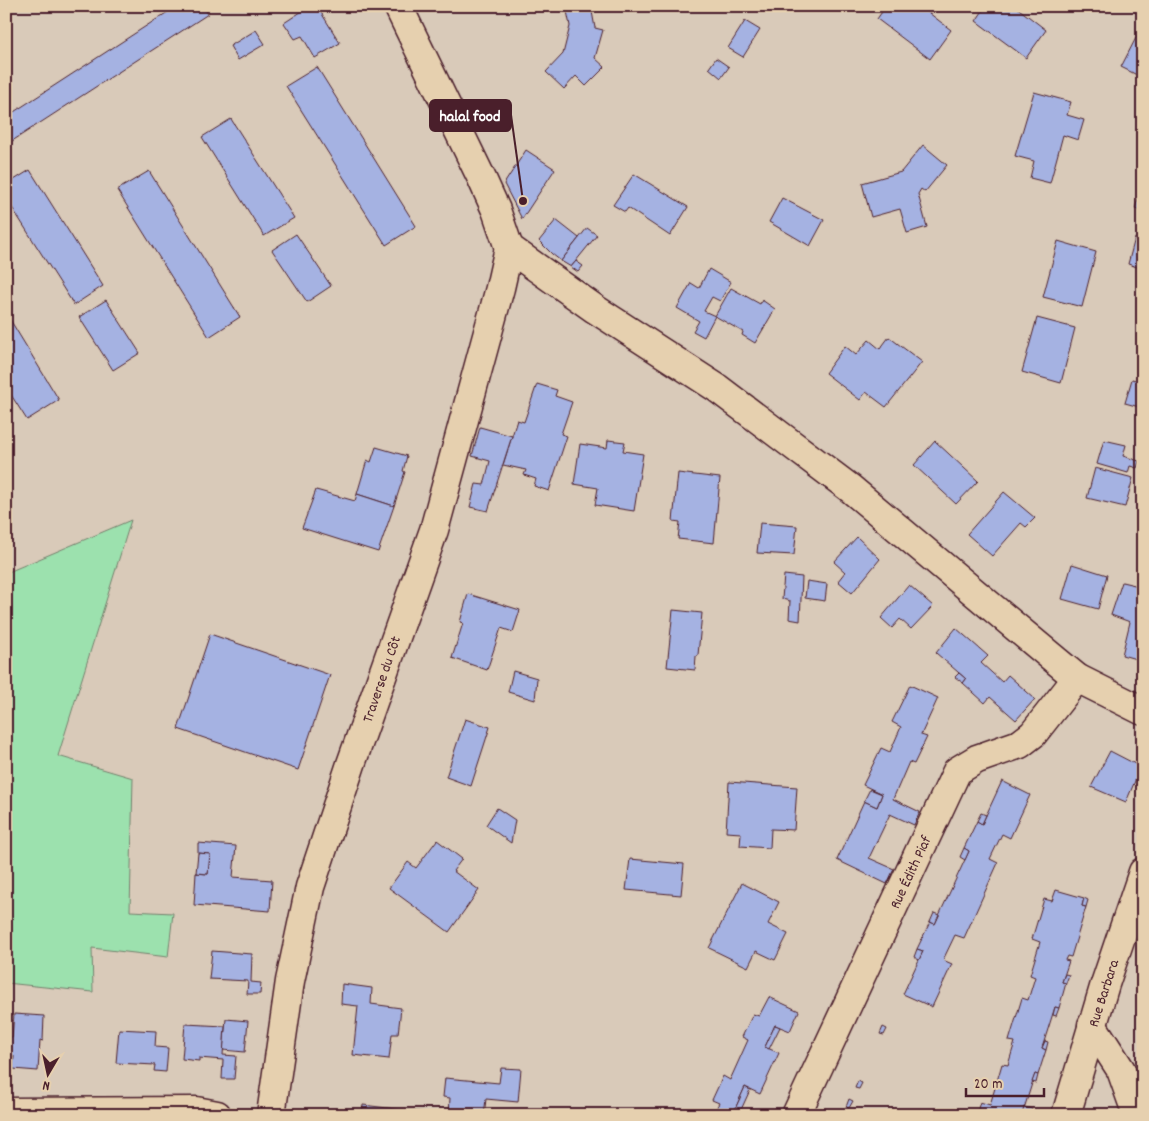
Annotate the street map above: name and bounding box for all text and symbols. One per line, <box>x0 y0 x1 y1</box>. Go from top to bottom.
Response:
callout: halal food <box>430 100 511 131</box>
text: halal food <box>440 106 501 129</box>
street label: Traverse du Côt <box>358 633 408 726</box>
street label: Rue Édith Piaf <box>885 832 939 913</box>
street label: Rue Barbara <box>1084 956 1126 1030</box>
north arrow <box>22 1048 72 1098</box>
scale bar <box>966 1066 1044 1098</box>
text: N <box>41 1074 51 1095</box>
text: 20 m <box>974 1074 1002 1096</box>

